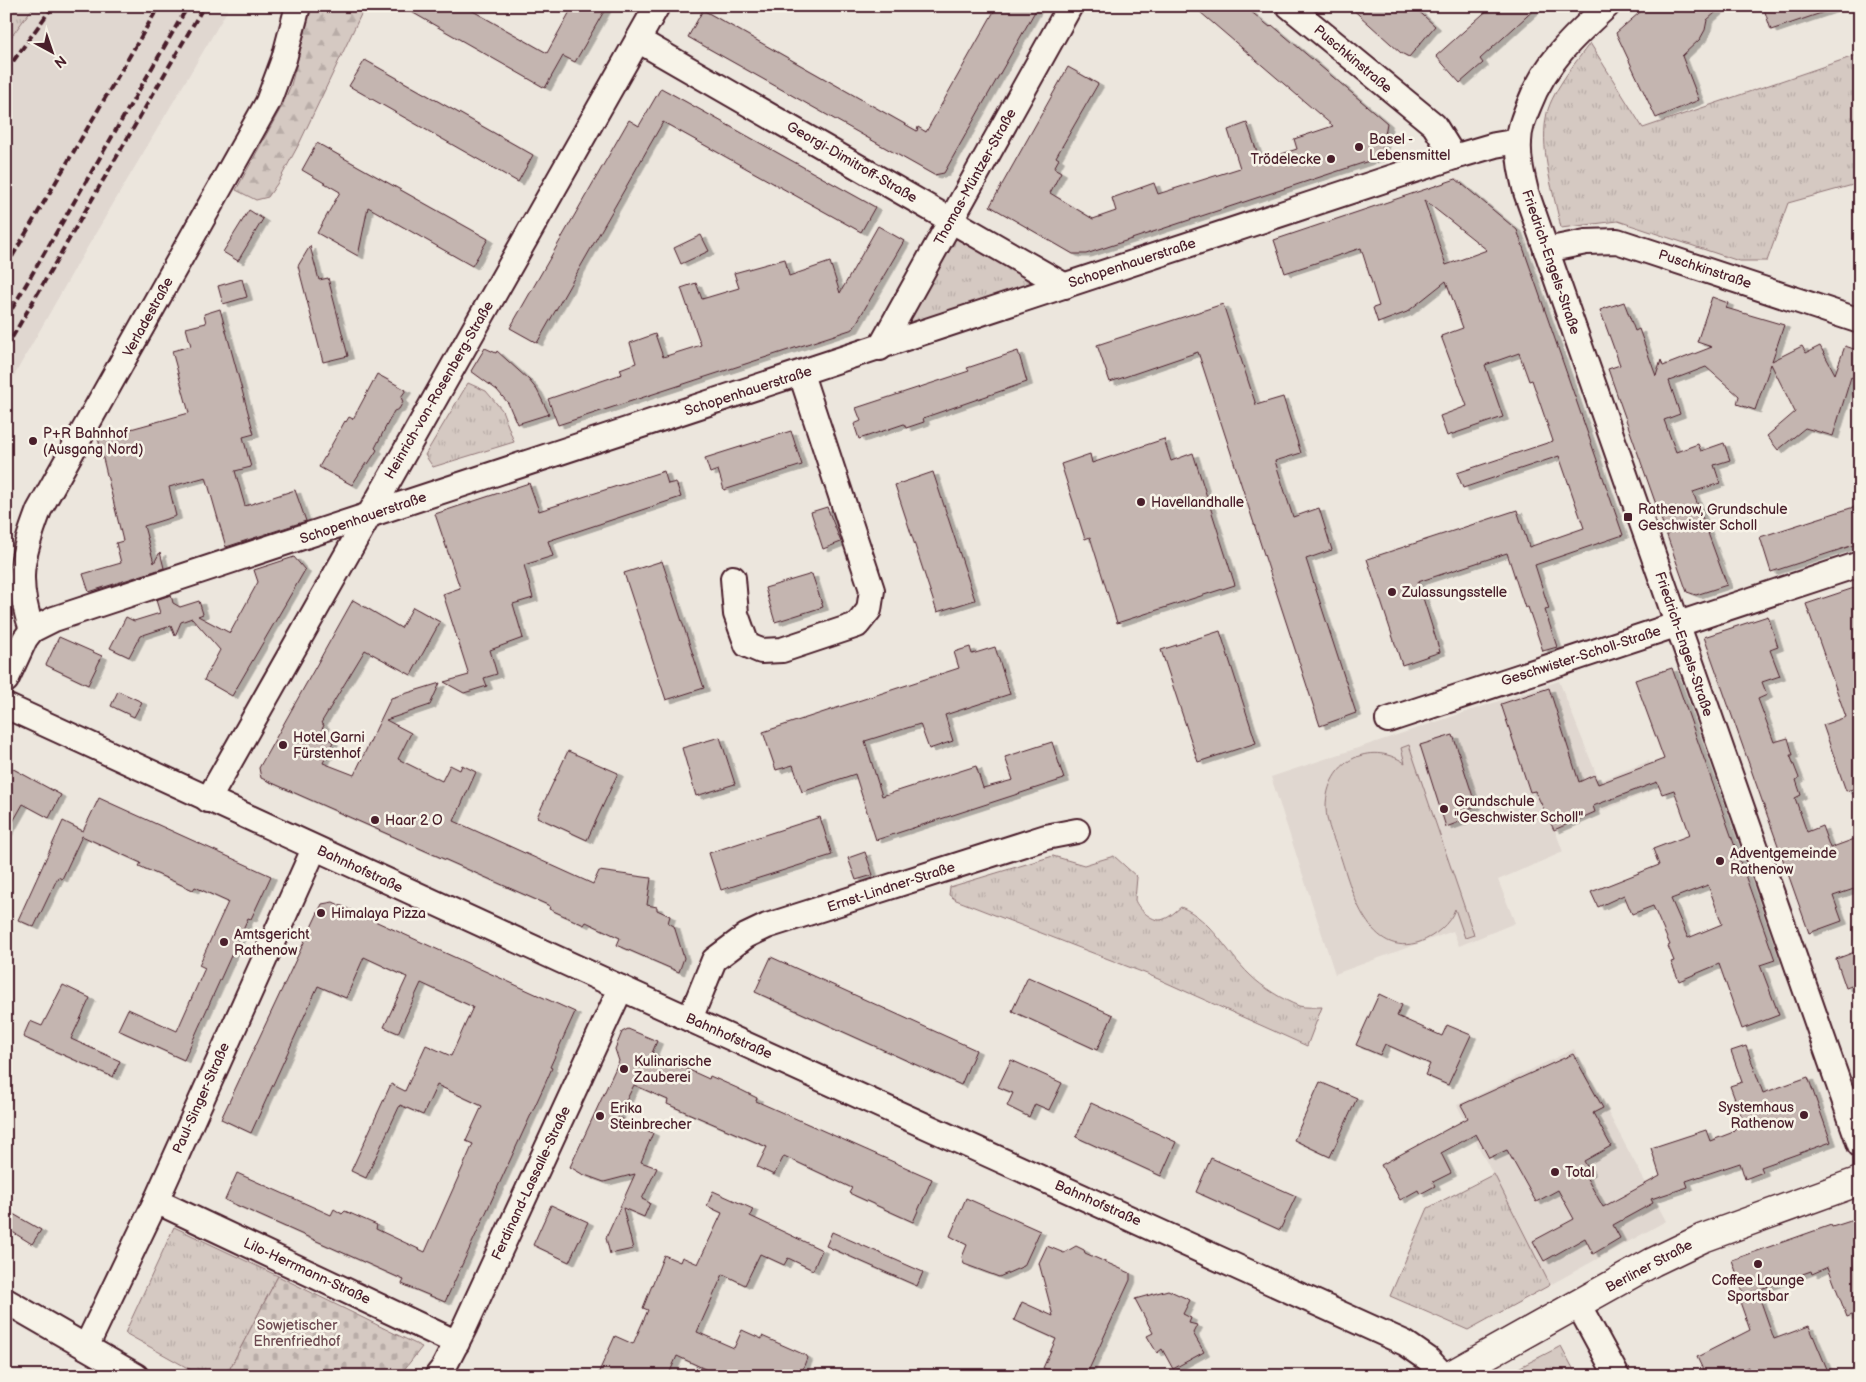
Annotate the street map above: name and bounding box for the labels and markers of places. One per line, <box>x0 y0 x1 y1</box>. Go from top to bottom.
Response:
place label: Basel - Lebensmittel <box>1369 131 1450 164</box>
marker: Basel - Lebensmittel <box>1353 141 1365 153</box>
place label: Trödelecke <box>1251 151 1321 168</box>
marker: Trödelecke <box>1325 153 1337 165</box>
place label: P+R Bahnhof (Ausgang Nord) <box>43 425 143 458</box>
marker: P+R Bahnhof (Ausgang Nord) <box>27 435 39 447</box>
place label: Havellandhalle <box>1151 494 1244 511</box>
marker: Havellandhalle <box>1135 496 1147 508</box>
place label: Rathenow, Grundschule Geschwister Scholl <box>1638 501 1787 534</box>
marker: Rathenow, Grundschule Geschwister Scholl <box>1622 511 1634 523</box>
place label: Zulassungsstelle <box>1401 584 1507 601</box>
marker: Zulassungsstelle <box>1386 586 1398 598</box>
place label: Hotel Garni Fürstenhof <box>293 729 365 762</box>
marker: Hotel Garni Fürstenhof <box>277 739 289 751</box>
place label: Grundschule "Geschwister Scholl" <box>1454 793 1583 826</box>
marker: Grundschule "Geschwister Scholl" <box>1438 803 1450 815</box>
place label: Haar 2 O <box>385 812 443 829</box>
marker: Haar 2 O <box>369 814 381 826</box>
place label: Adventgemeinde Rathenow <box>1730 845 1837 878</box>
marker: Adventgemeinde Rathenow <box>1714 855 1726 867</box>
place label: Himalaya Pizza <box>331 905 426 922</box>
marker: Himalaya Pizza <box>315 907 327 919</box>
place label: Amtsgericht Rathenow <box>234 926 310 959</box>
marker: Amtsgericht Rathenow <box>218 936 230 948</box>
place label: Kulinarische Zauberei <box>633 1053 712 1086</box>
marker: Kulinarische Zauberei <box>618 1063 630 1075</box>
place label: Systemhaus Rathenow <box>1718 1099 1795 1132</box>
place label: Erika Steinbrecher <box>610 1100 692 1133</box>
marker: Systemhaus Rathenow <box>1798 1109 1810 1121</box>
marker: Erika Steinbrecher <box>594 1110 606 1122</box>
place label: Total <box>1565 1164 1595 1181</box>
marker: Total <box>1549 1166 1561 1178</box>
marker: Coffee Lounge Sportsbar <box>1752 1258 1764 1270</box>
place label: Coffee Lounge Sportsbar <box>1712 1272 1804 1305</box>

